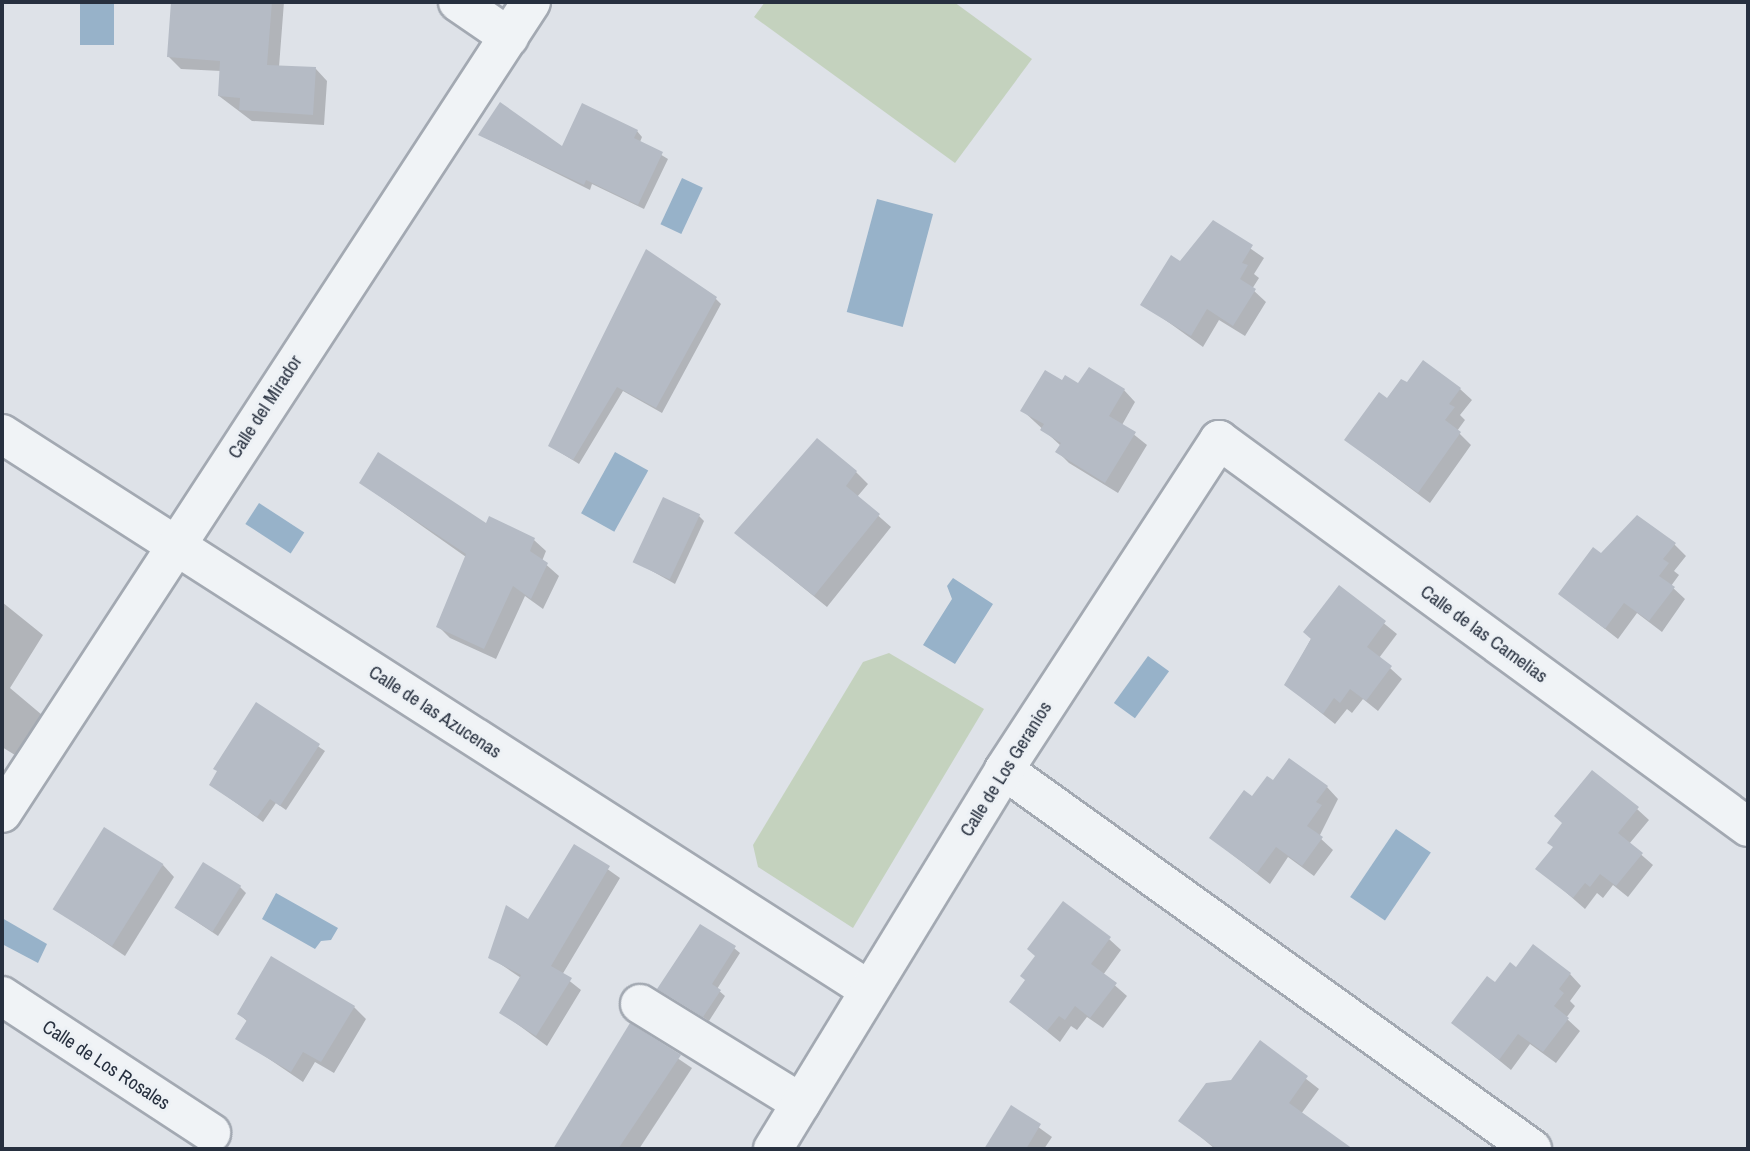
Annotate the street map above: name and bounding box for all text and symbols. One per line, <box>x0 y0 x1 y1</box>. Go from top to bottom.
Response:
street label: Calle del Mirador <box>223 351 307 463</box>
street label: Calle de las Camelias <box>1416 580 1552 688</box>
street label: Calle de las Azucenas <box>364 660 506 764</box>
street label: Calle de Los Geranios <box>955 697 1057 841</box>
street label: Calle de Los Rosales <box>38 1015 174 1115</box>

